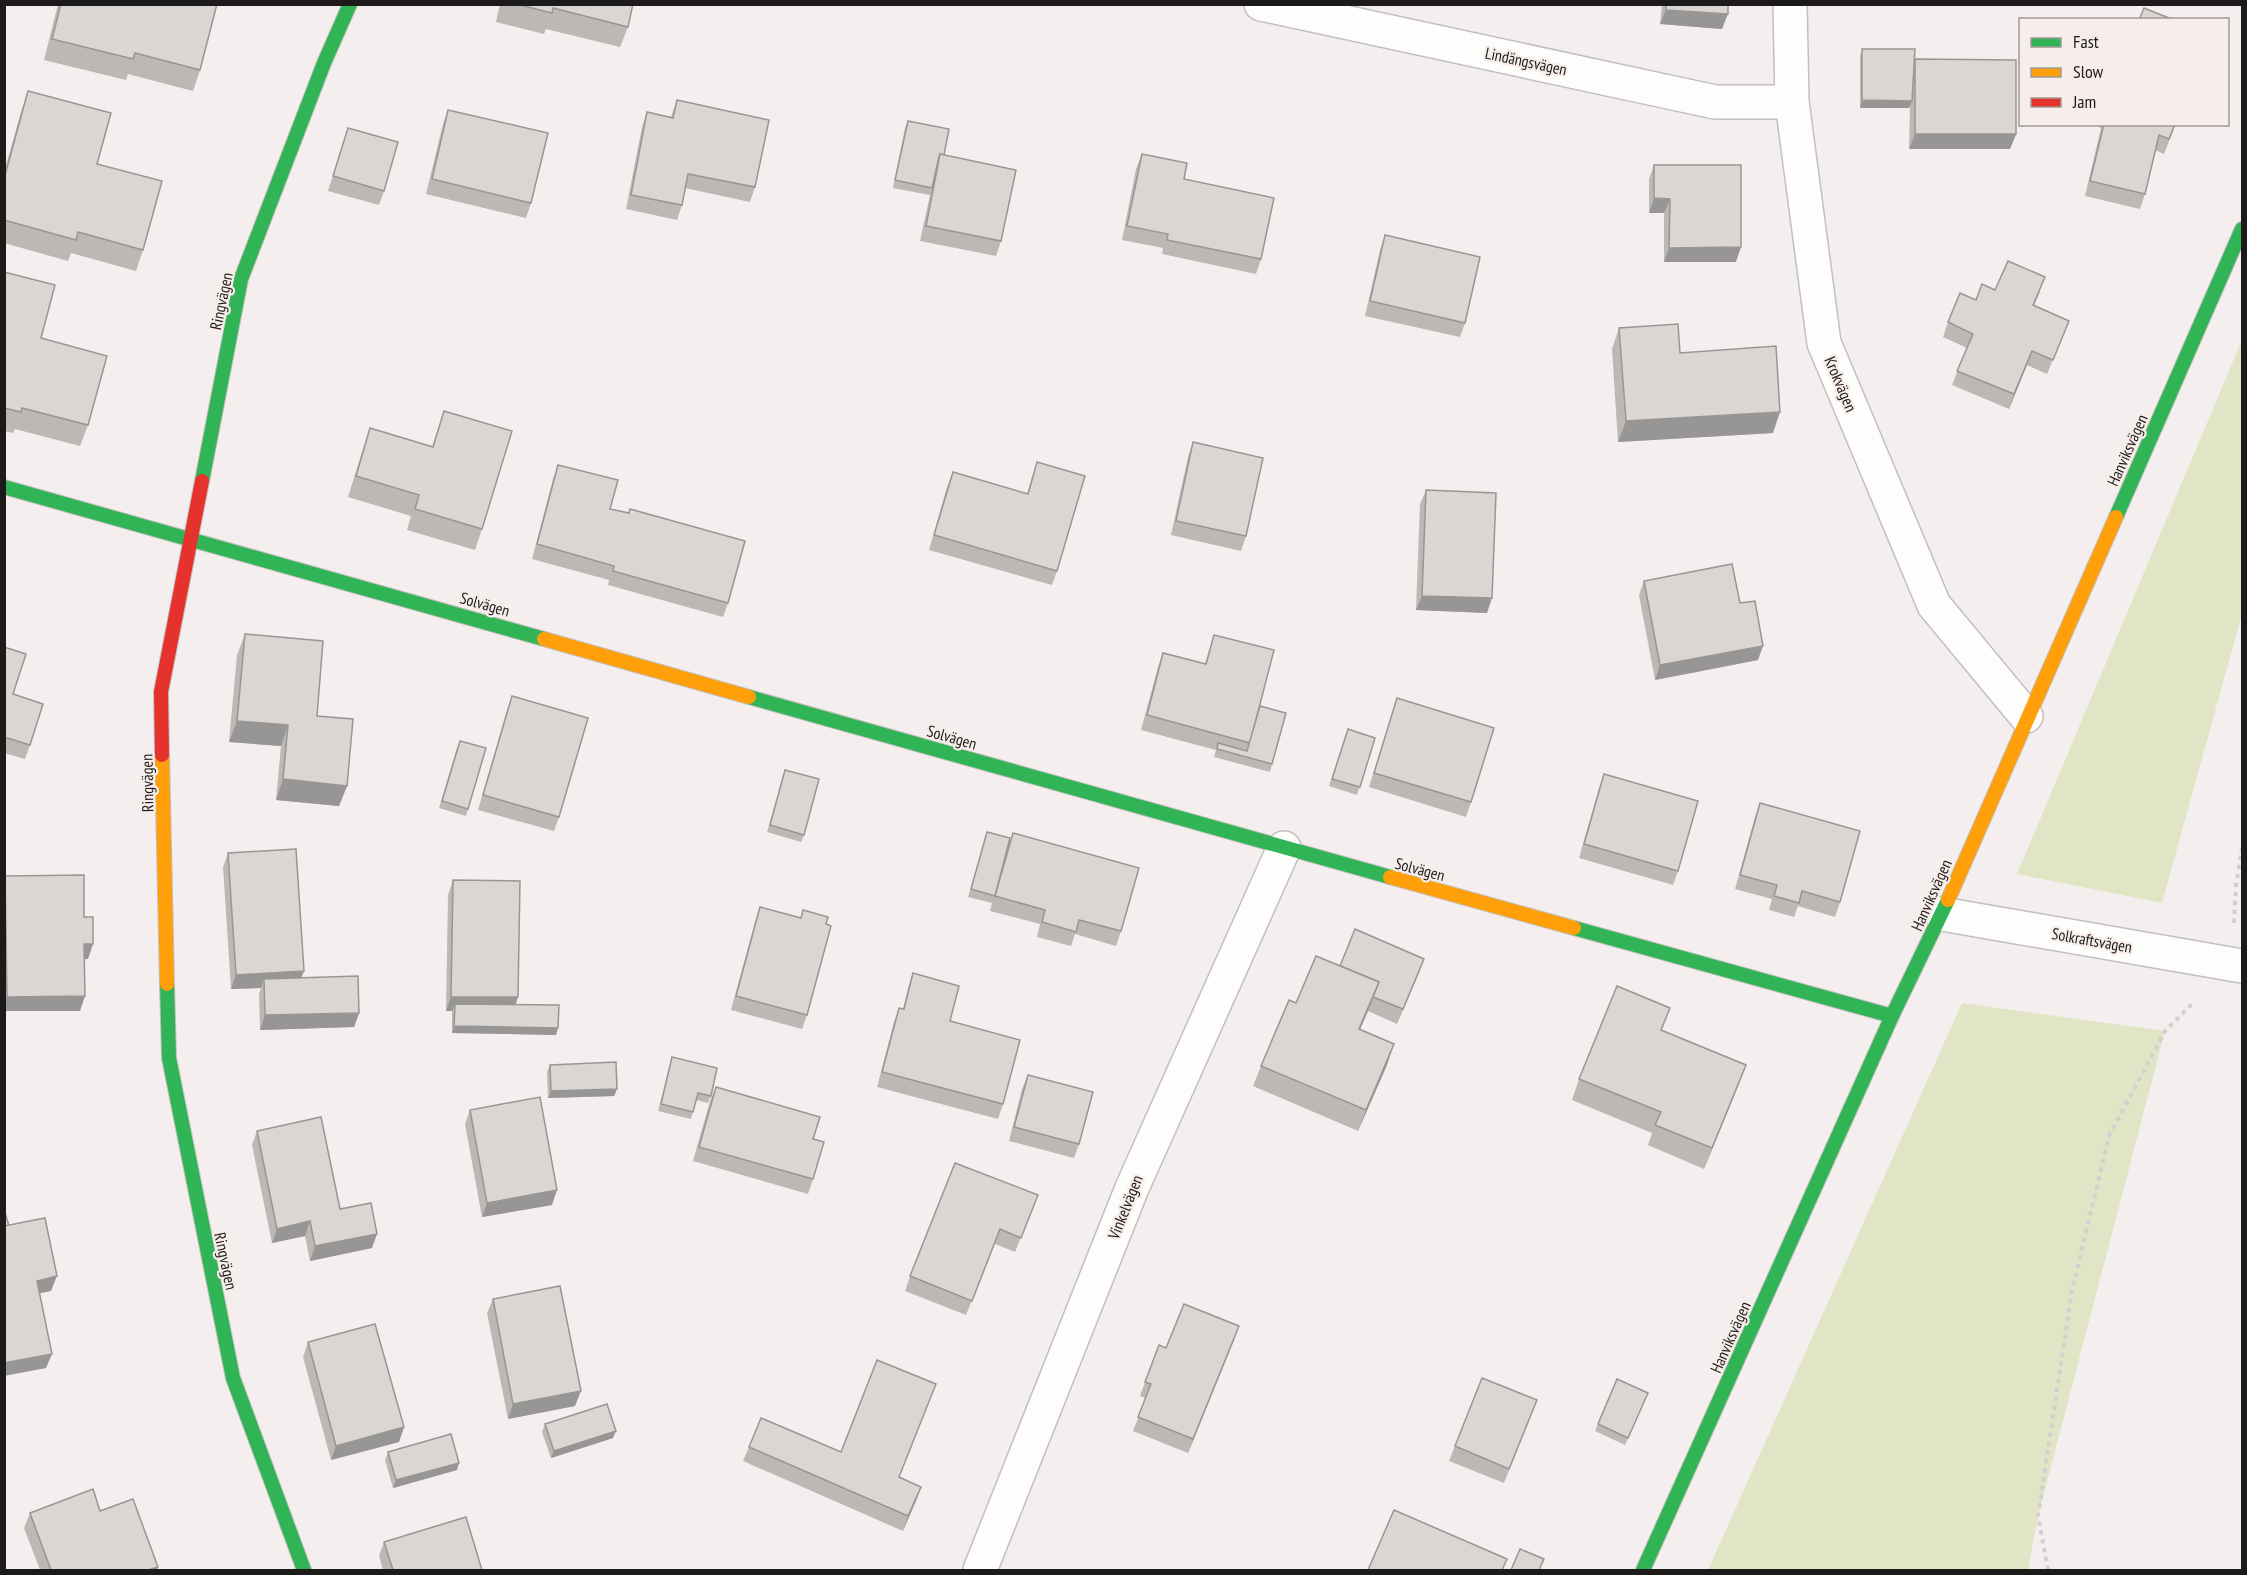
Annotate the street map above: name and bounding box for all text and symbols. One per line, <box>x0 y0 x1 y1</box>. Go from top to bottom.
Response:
legend <box>2019 18 2229 126</box>
text: Fast <box>2073 30 2099 53</box>
street label: Lindängsvägen <box>1483 43 1569 79</box>
text: Slow <box>2073 60 2104 83</box>
text: Jam <box>2072 90 2096 113</box>
street label: Ringvägen <box>205 270 237 332</box>
street label: Krokvägen <box>1820 353 1862 415</box>
street label: Hanviksvägen <box>2102 411 2152 489</box>
street label: Solvägen <box>458 587 512 621</box>
street label: Solvägen <box>925 720 979 754</box>
street label: Ringvägen <box>136 754 158 812</box>
street label: Solvägen <box>1393 853 1447 885</box>
street label: Hanviksvägen <box>1906 856 1956 934</box>
street label: Solkraftsvägen <box>2050 923 2134 957</box>
street label: Vinkelvägen <box>1103 1172 1147 1243</box>
street label: Ringvägen <box>210 1230 242 1292</box>
street label: Hanviksvägen <box>1705 1298 1755 1376</box>

